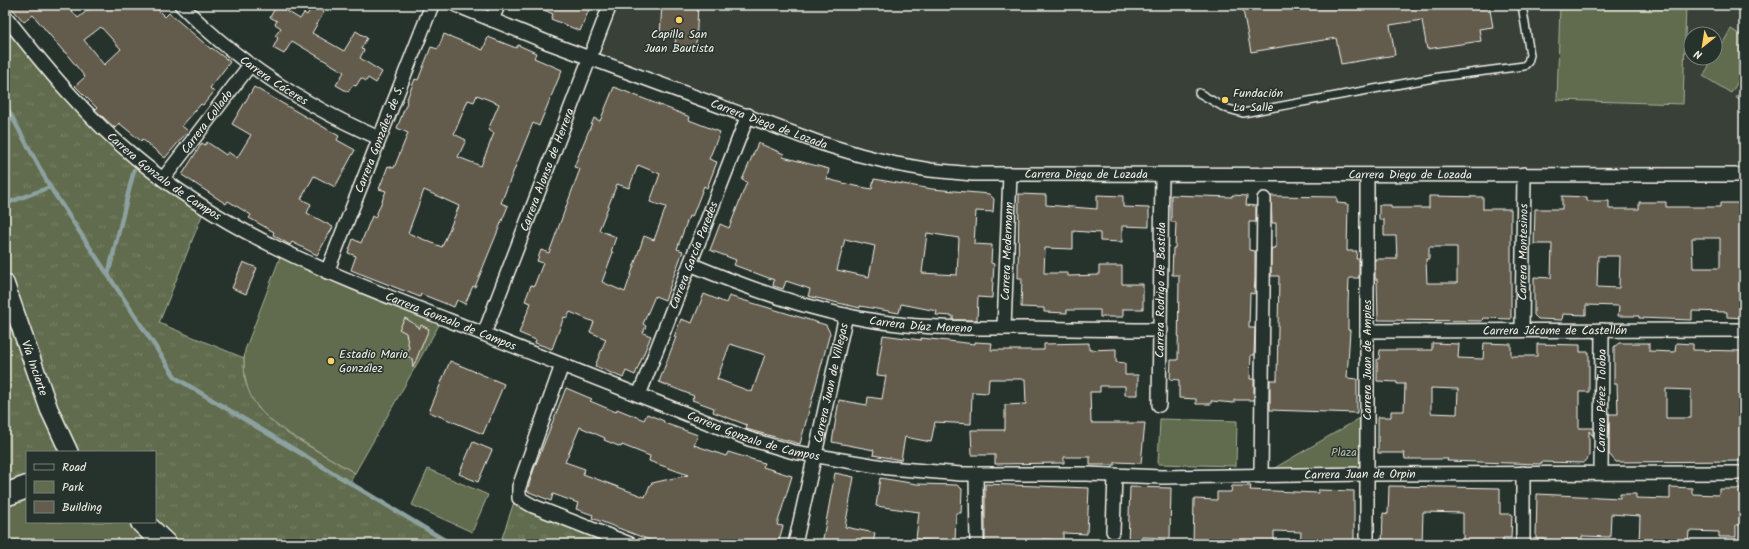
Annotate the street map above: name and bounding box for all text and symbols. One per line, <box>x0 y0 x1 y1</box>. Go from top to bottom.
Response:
marker: Capilla San Juan Bautista <box>674 15 684 25</box>
place label: Capilla San Juan Bautista <box>644 25 714 58</box>
north arrow <box>1683 26 1723 66</box>
text: N <box>1691 44 1706 63</box>
street label: Carrera Cáceres <box>236 51 312 110</box>
street label: Carrera Gonzáles de S. <box>350 82 409 196</box>
place label: Fundación La Salle <box>1233 84 1283 117</box>
street label: Carrera Collado <box>176 86 237 158</box>
street label: Carrera Diego de Lozada <box>708 94 830 154</box>
marker: Fundación La Salle <box>1220 95 1230 105</box>
street label: Carrera Alonso de Herrera <box>515 105 579 234</box>
street label: Carrera Gonzalo de Campos <box>102 127 225 225</box>
street label: Carrera Diego de Lozada <box>1024 165 1148 184</box>
street label: Carrera Diego de Lozada <box>1348 165 1472 184</box>
street label: Carrera García Paredes <box>664 198 723 312</box>
street label: Carrera Medermann <box>996 201 1018 301</box>
street label: Carrera Montesinos <box>1513 203 1533 301</box>
street label: Carrera Rodrigo de Bastida <box>1150 222 1171 358</box>
street label: Carrera Gonzalo de Campos <box>383 287 519 356</box>
street label: Carrera Juan de Ampies <box>1358 300 1377 420</box>
street label: Carrera Díaz Moreno <box>868 311 972 338</box>
street label: Carrera Juan de Villegas <box>808 321 853 445</box>
street label: Carrera Jácome de Castellón <box>1483 321 1627 340</box>
street label: Vía Inciarte <box>16 338 53 399</box>
place label: Estadio Mario González <box>339 345 408 378</box>
street label: Carrera Pérez Toloba <box>1592 349 1611 453</box>
marker: Estadio Mario González <box>326 356 336 366</box>
street label: Carrera Gonzalo de Campos <box>684 406 821 466</box>
park label: Plaza <box>1331 443 1357 462</box>
legend <box>26 451 156 523</box>
text: Road <box>62 458 87 477</box>
street label: Carrera Juan de Orpin <box>1304 464 1416 484</box>
text: Park <box>62 478 84 497</box>
text: Building <box>62 498 102 517</box>

